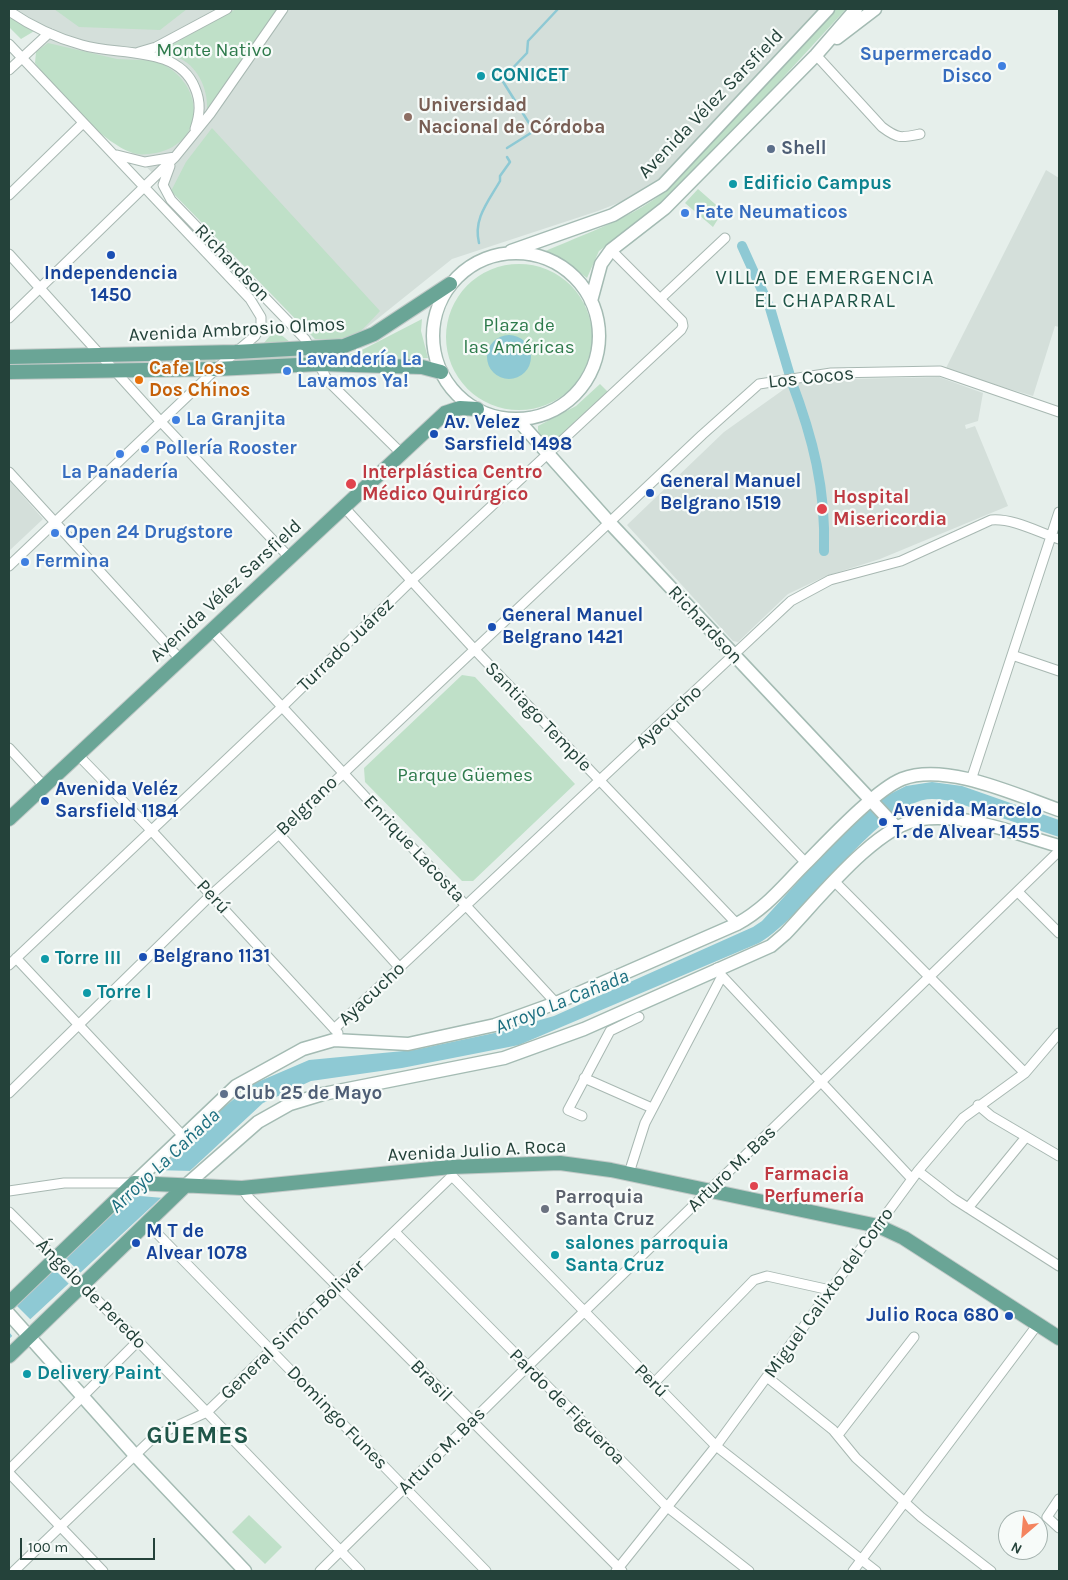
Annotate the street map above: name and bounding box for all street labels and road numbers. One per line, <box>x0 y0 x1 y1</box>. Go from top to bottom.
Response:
street label: Avenida Vélez Sarsfield <box>634 25 788 183</box>
street label: Richardson <box>189 219 275 307</box>
street label: Avenida Ambrosio Olmos <box>128 313 346 347</box>
street label: Los Cocos <box>767 362 855 394</box>
street label: Avenida Vélez Sarsfield <box>145 515 307 667</box>
street label: Richardson <box>663 581 747 669</box>
street label: Turrado Juárez <box>293 593 399 697</box>
street label: Santiago Temple <box>480 657 596 777</box>
street label: Ayacucho <box>631 680 707 754</box>
street label: Belgrano <box>271 771 343 841</box>
street label: Enrique Lacosta <box>358 791 470 907</box>
street label: Perú <box>191 875 235 919</box>
street label: Ayacucho <box>334 957 410 1031</box>
street label: Arturo M. Bas <box>683 1121 781 1217</box>
street label: Avenida Julio A. Roca <box>387 1135 567 1167</box>
street label: Miguel Calixto del Corro <box>759 1203 899 1383</box>
street label: Ángelo de Peredo <box>31 1234 151 1354</box>
street label: General Simón Bolivar <box>216 1255 370 1405</box>
street label: Pardo de Figueroa <box>504 1344 630 1470</box>
street label: Brasil <box>405 1355 457 1407</box>
street label: Perú <box>629 1359 673 1403</box>
street label: Domingo Funes <box>282 1361 392 1475</box>
street label: Arturo M. Bas <box>393 1402 491 1500</box>

